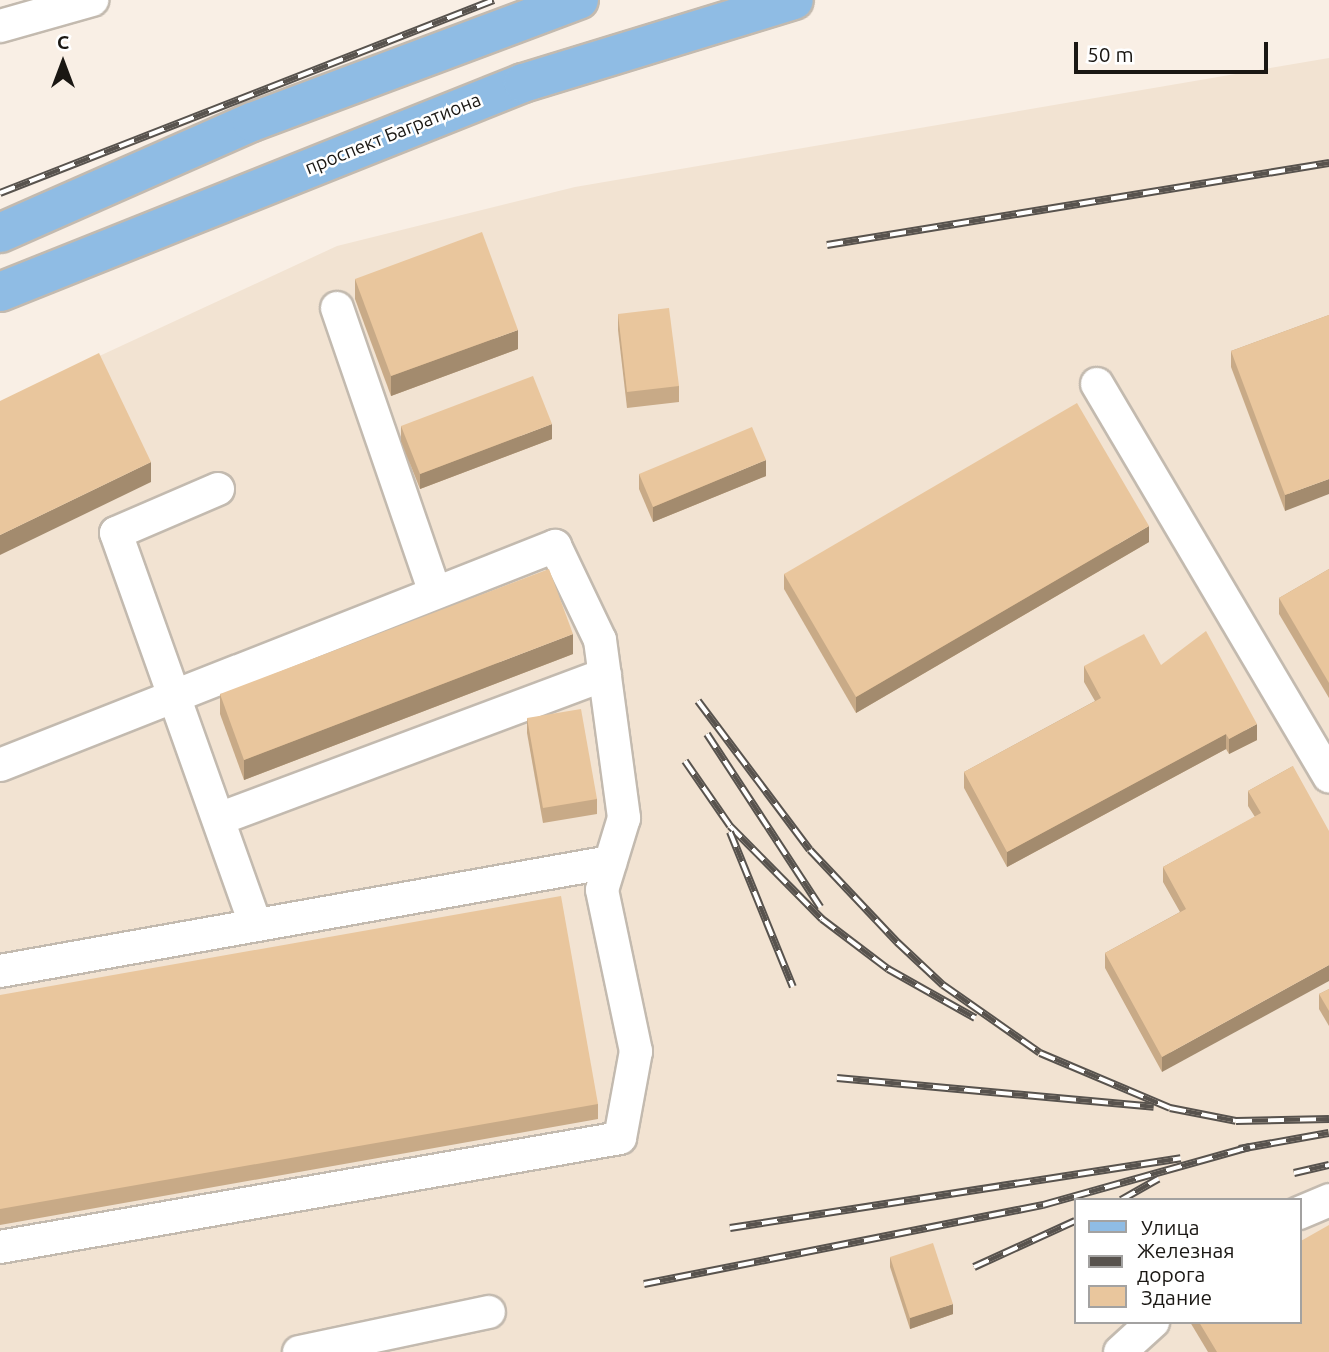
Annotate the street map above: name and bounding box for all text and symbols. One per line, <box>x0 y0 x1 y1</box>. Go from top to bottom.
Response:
north arrow <box>28 28 98 98</box>
scale bar <box>1077 28 1271 72</box>
text: С <box>57 31 69 53</box>
text: 50 m <box>1087 42 1134 66</box>
street label: проспект Багратиона <box>302 88 484 180</box>
legend <box>1074 1198 1301 1324</box>
text: Улица <box>1141 1215 1199 1239</box>
text: Железная дорога <box>1137 1238 1235 1286</box>
text: Здание <box>1141 1285 1212 1309</box>

